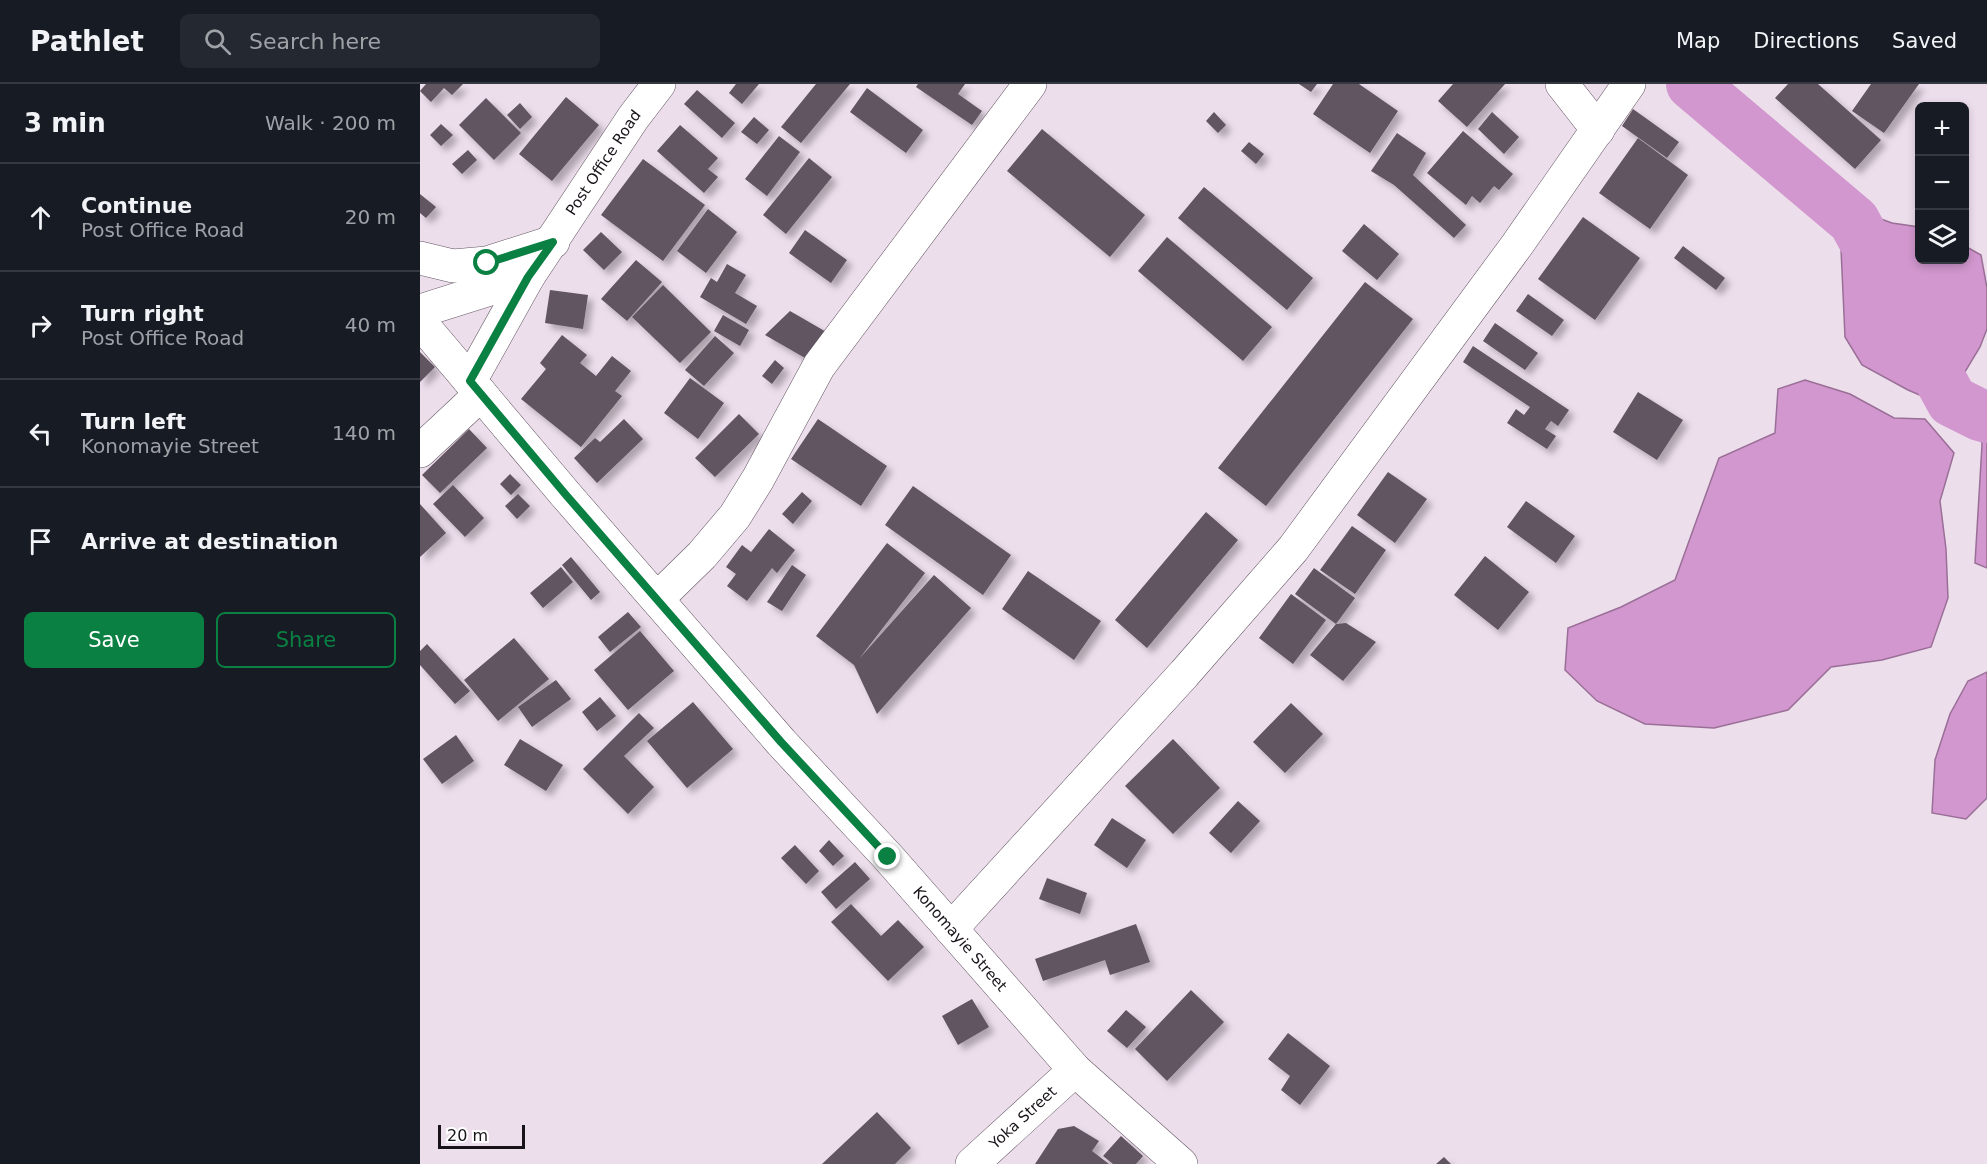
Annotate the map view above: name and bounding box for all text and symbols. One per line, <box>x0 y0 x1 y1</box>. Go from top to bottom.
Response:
search box <box>180 14 600 68</box>
text: Pathlet <box>30 25 144 58</box>
icon: search <box>201 25 234 58</box>
text: Search here <box>249 29 381 54</box>
text: Map <box>1676 29 1720 53</box>
text: Directions <box>1753 29 1859 53</box>
text: Saved <box>1892 29 1957 53</box>
map controls <box>1915 102 1969 264</box>
button: + <box>1915 102 1969 156</box>
street label: Post Office Road <box>562 106 645 219</box>
text: 3 min <box>24 108 106 138</box>
text: Walk · 200 m <box>265 111 396 135</box>
button: − <box>1915 156 1969 210</box>
text: Continue <box>81 193 192 218</box>
icon: ahead <box>24 201 57 234</box>
text: 20 m <box>345 205 396 229</box>
button: layers <box>1915 210 1969 264</box>
text: Post Office Road <box>81 218 244 242</box>
route start <box>473 249 499 275</box>
text: Turn right <box>81 301 204 326</box>
icon: right <box>24 309 57 342</box>
text: 40 m <box>345 313 396 337</box>
text: Post Office Road <box>81 326 244 350</box>
text: Turn left <box>81 409 186 434</box>
icon: left <box>24 417 57 450</box>
text: 140 m <box>332 421 396 445</box>
text: Konomayie Street <box>81 434 259 458</box>
icon: arrive <box>24 525 57 558</box>
text: Arrive at destination <box>81 529 338 554</box>
button: Save <box>24 612 204 668</box>
button: Share <box>216 612 396 668</box>
route end <box>874 843 900 869</box>
street label: Konomayie Street <box>909 883 1011 995</box>
street label: Yoka Street <box>985 1082 1060 1153</box>
scale bar <box>438 1122 525 1150</box>
text: 20 m <box>447 1126 488 1145</box>

